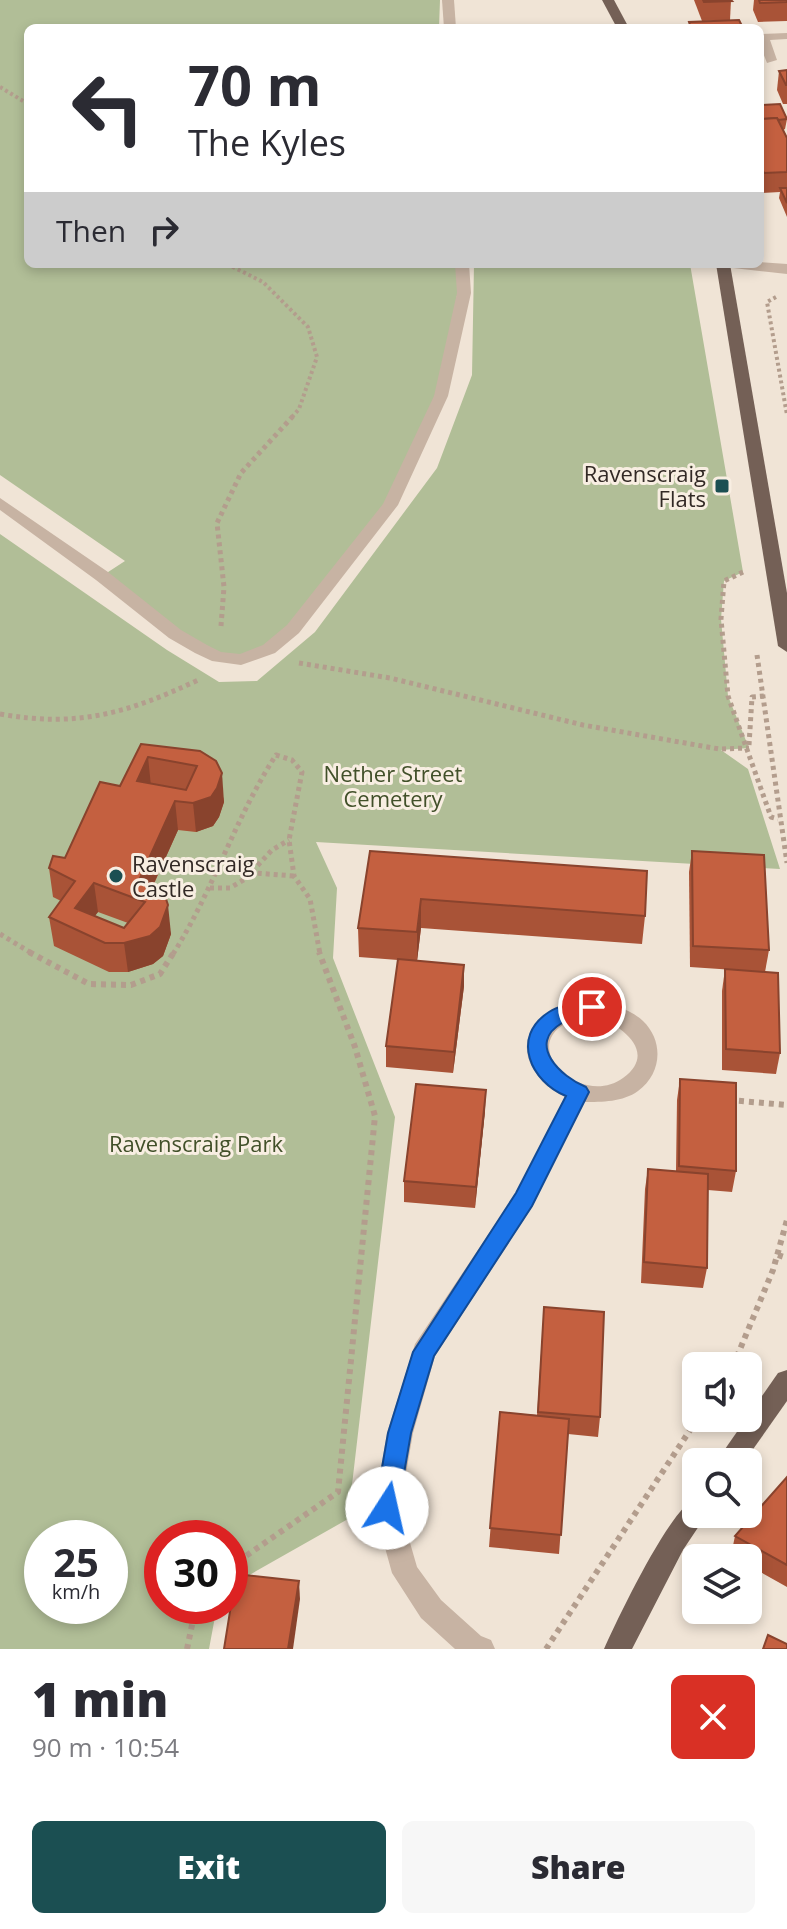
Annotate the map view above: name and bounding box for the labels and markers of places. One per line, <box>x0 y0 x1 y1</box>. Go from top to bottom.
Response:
place label: Ravenscraig Flats <box>584 458 706 513</box>
marker: Ravenscraig Flats <box>713 477 731 495</box>
place label: Ravenscraig Castle <box>132 848 254 903</box>
marker: Ravenscraig Castle <box>107 867 125 885</box>
pin <box>558 973 626 1041</box>

